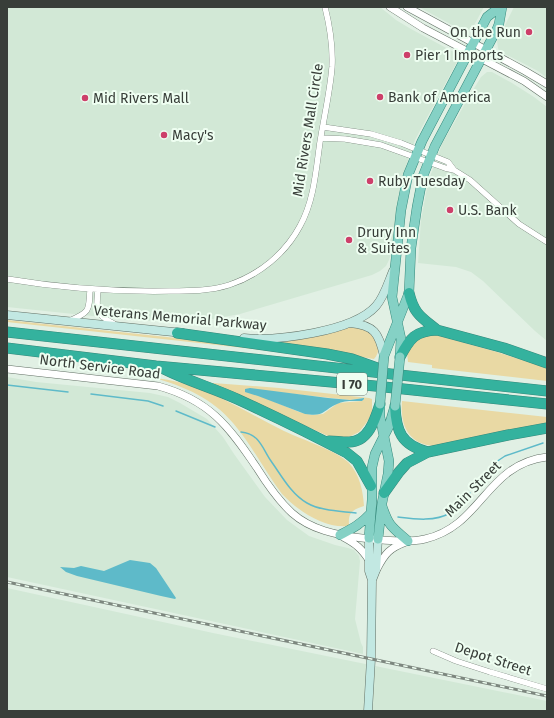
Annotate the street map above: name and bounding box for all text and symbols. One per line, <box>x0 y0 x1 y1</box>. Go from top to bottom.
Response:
place label: On the Run <box>450 24 521 41</box>
marker: On the Run <box>524 27 534 37</box>
place label: Pier 1 Imports <box>415 47 504 64</box>
marker: Pier 1 Imports <box>402 50 412 60</box>
street label: Mid Rivers Mall Circle <box>289 62 327 198</box>
place label: Bank of America <box>388 89 491 106</box>
place label: Mid Rivers Mall <box>93 90 189 107</box>
marker: Bank of America <box>375 92 385 102</box>
marker: Mid Rivers Mall <box>80 93 90 103</box>
place label: Macy's <box>172 127 214 144</box>
marker: Macy's <box>159 130 169 140</box>
place label: Ruby Tuesday <box>378 173 465 190</box>
marker: Ruby Tuesday <box>365 176 375 186</box>
place label: U.S. Bank <box>458 202 518 219</box>
marker: U.S. Bank <box>445 205 455 215</box>
place label: Drury Inn & Suites <box>357 224 416 257</box>
marker: Drury Inn & Suites <box>344 235 354 245</box>
street label: Veterans Memorial Parkway <box>93 302 267 334</box>
street label: North Service Road <box>39 351 161 383</box>
road number: I 70 <box>337 373 367 395</box>
street label: Main Street <box>441 457 505 521</box>
street label: Depot Street <box>452 639 535 680</box>

